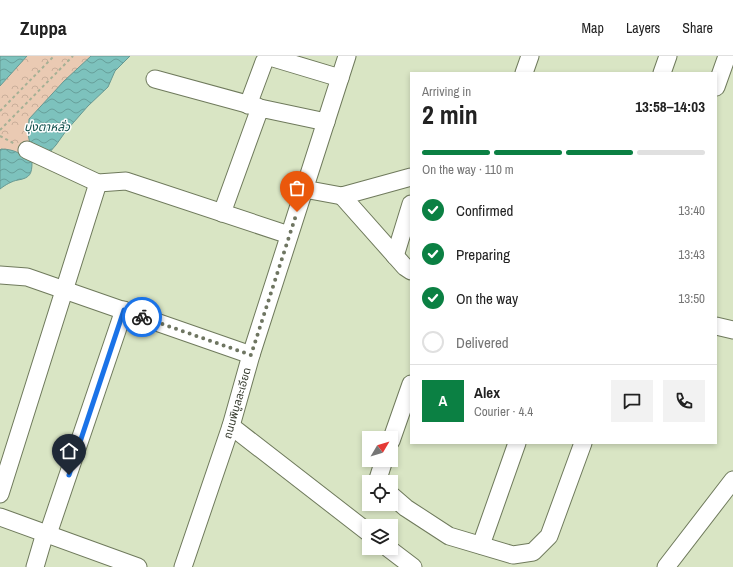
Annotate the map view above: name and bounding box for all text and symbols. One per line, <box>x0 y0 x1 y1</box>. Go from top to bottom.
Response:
text: Zuppa <box>20 15 67 41</box>
text: Map <box>582 19 604 37</box>
text: Layers <box>626 19 660 37</box>
text: Share <box>682 19 713 37</box>
text: Arriving in <box>422 83 471 100</box>
text: 13:58–14:03 <box>635 96 705 117</box>
text: 2 min <box>422 97 478 132</box>
water label: บุ่งตาหลั่ว <box>24 119 71 135</box>
text: On the way · 110 m <box>422 161 514 178</box>
pin <box>280 171 314 212</box>
icon: bag <box>286 177 308 199</box>
icon: check <box>422 199 444 221</box>
text: Confirmed <box>456 200 513 221</box>
text: 13:40 <box>678 202 705 219</box>
icon: check <box>422 243 444 265</box>
text: Preparing <box>456 244 510 265</box>
text: 13:43 <box>678 246 705 263</box>
icon: check <box>422 287 444 309</box>
text: On the way <box>456 288 518 309</box>
text: 13:50 <box>678 290 705 307</box>
courier <box>122 297 162 337</box>
icon: bike <box>131 306 153 328</box>
text: Delivered <box>456 332 509 353</box>
street label: ถนนพิบูลละเอียด <box>220 366 254 440</box>
button: chat <box>611 380 653 422</box>
button: phone <box>663 380 705 422</box>
text: Alex <box>474 382 500 403</box>
text: A <box>439 390 447 411</box>
text: Courier · 4.4 <box>474 403 533 420</box>
north arrow <box>362 431 398 467</box>
map controls <box>362 431 398 555</box>
pin <box>52 434 86 475</box>
icon: home <box>58 440 80 462</box>
button: locate <box>362 475 398 511</box>
button: layers <box>362 519 398 555</box>

